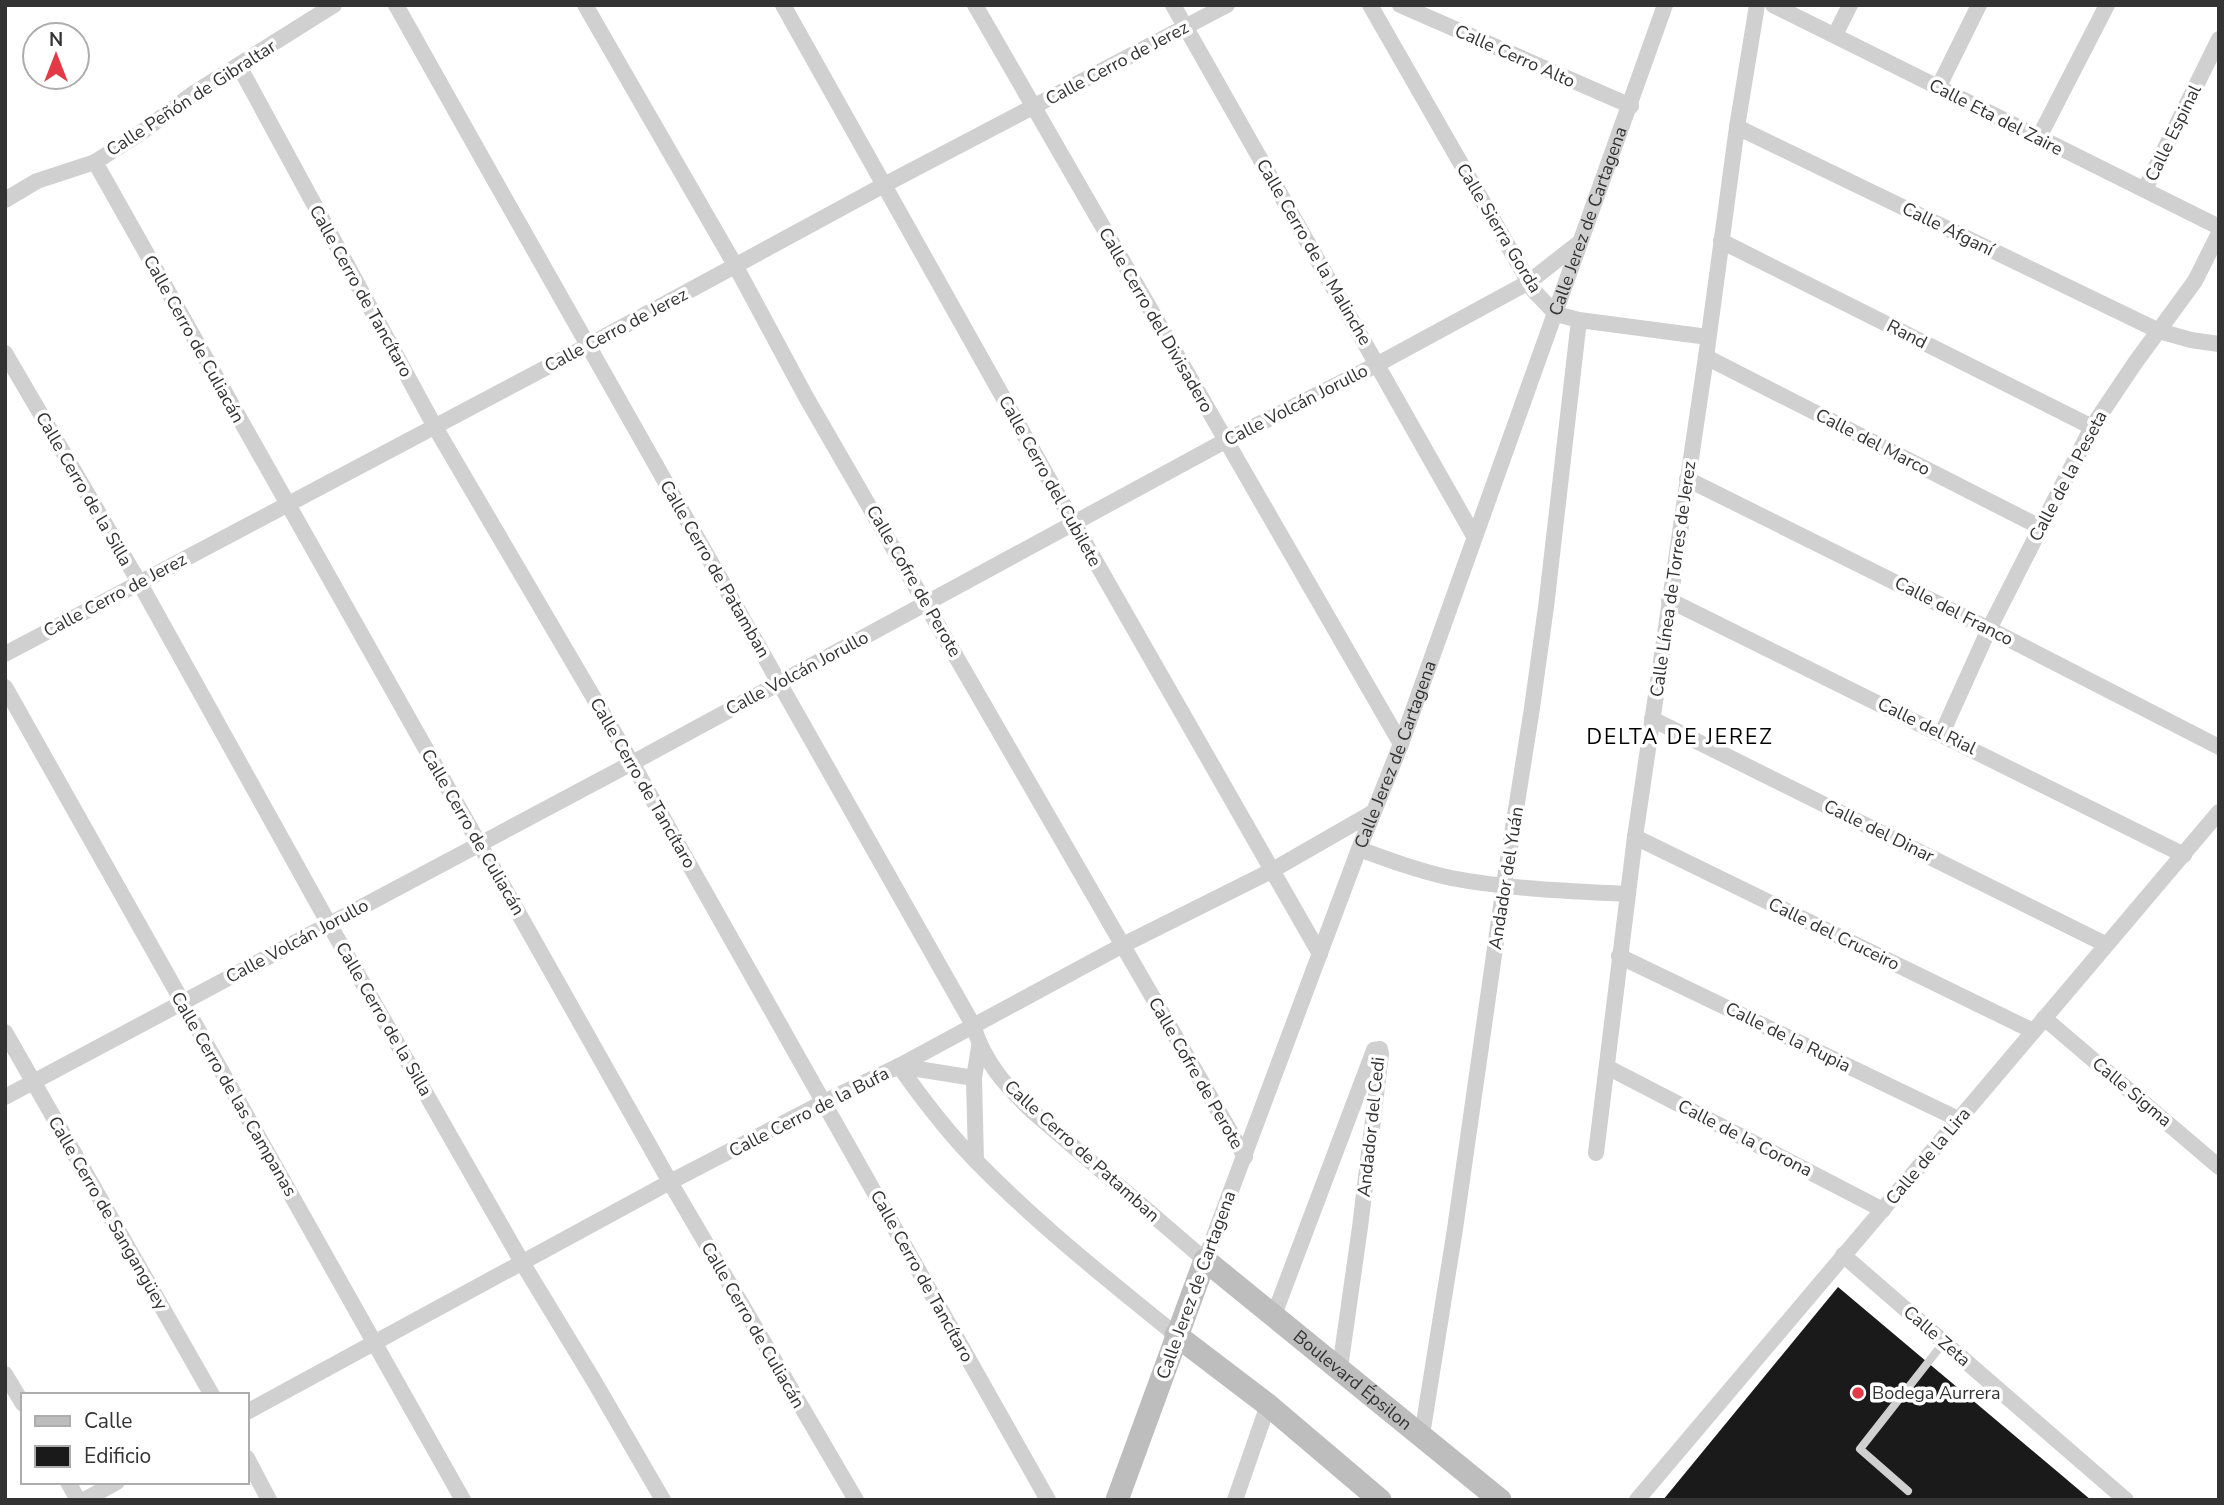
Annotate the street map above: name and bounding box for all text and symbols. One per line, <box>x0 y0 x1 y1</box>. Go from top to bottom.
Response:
street label: Calle Cerro de Jerez <box>1041 15 1193 111</box>
street label: Calle Cerro Alto <box>1451 19 1579 93</box>
north arrow <box>21 21 91 91</box>
text: N <box>49 27 63 53</box>
street label: Calle Peñón de Gibraltar <box>102 34 281 162</box>
street label: Calle Eta del Zaire <box>1925 73 2067 161</box>
street label: Calle Espinal <box>2139 80 2207 185</box>
street label: Calle Jerez de Cartagena <box>1543 123 1633 319</box>
street label: Calle Cerro de la Malinche <box>1251 154 1377 350</box>
street label: Calle Sierra Gorda <box>1451 159 1547 297</box>
street label: Calle Afganí <box>1898 196 1999 262</box>
street label: Calle Cerro de Tancítaro <box>304 201 418 381</box>
street label: Calle Cerro del Divisadero <box>1093 223 1219 417</box>
street label: Calle Cerro de Culiacán <box>138 251 250 427</box>
street label: Calle Cerro de Jerez <box>540 282 692 378</box>
street label: Rand <box>1883 314 1931 354</box>
street label: Calle Volcán Jorullo <box>1220 358 1372 452</box>
street label: Calle Cerro del Cubilete <box>993 391 1107 571</box>
street label: Calle del Marco <box>1812 403 1934 481</box>
street label: Calle de la Peseta <box>2023 406 2113 546</box>
street label: Calle Cerro de la Silla <box>30 408 138 570</box>
street label: Calle Línea de Torres de Jerez <box>1645 459 1701 699</box>
street label: Calle Cerro de Patamban <box>654 476 776 662</box>
street label: Calle Cofre de Perote <box>861 501 967 661</box>
street label: Calle Cerro de Jerez <box>39 547 191 643</box>
street label: Calle del Franco <box>1891 571 2017 651</box>
street label: Calle Volcán Jorullo <box>721 625 873 721</box>
street label: Calle Jerez de Cartagena <box>1348 657 1442 852</box>
street label: Calle del Rial <box>1874 692 1981 761</box>
street label: Calle Cerro de Tancítaro <box>584 693 702 873</box>
district label: DELTA DE JEREZ <box>1586 723 1774 751</box>
street label: Calle Cerro de Culiacán <box>416 744 530 920</box>
street label: Calle del Dinar <box>1820 794 1939 868</box>
street label: Andador del Yuán <box>1483 805 1529 951</box>
street label: Calle del Cruceiro <box>1764 892 1904 976</box>
street label: Calle Volcán Jorullo <box>221 893 373 989</box>
street label: Calle Cerro de la Silla <box>330 938 438 1100</box>
street label: Calle Cerro de las Campanas <box>165 987 303 1201</box>
street label: Calle Cofre de Perote <box>1143 993 1249 1153</box>
street label: Calle de la Rupia <box>1721 996 1855 1078</box>
street label: Calle Sigma <box>2087 1052 2177 1132</box>
street label: Andador del Cedi <box>1352 1056 1390 1198</box>
street label: Calle Cerro de la Bufa <box>725 1061 893 1163</box>
street label: Calle Cerro de Patamban <box>999 1075 1165 1227</box>
street label: Calle de la Corona <box>1674 1094 1816 1182</box>
street label: Calle de la Lira <box>1880 1102 1976 1210</box>
street label: Calle Cerro de Sangangüey <box>43 1112 174 1315</box>
street label: Calle Cerro de Tancítaro <box>865 1186 979 1366</box>
street label: Calle Jerez de Cartagena <box>1151 1187 1241 1383</box>
street label: Calle Cerro de Culiacán <box>696 1237 810 1413</box>
street label: Calle Zeta <box>1898 1300 1976 1372</box>
street label: Boulevard Épsilon <box>1288 1325 1417 1436</box>
place label: Bodega Aurrera <box>1872 1381 2000 1405</box>
marker: Bodega Aurrera <box>1850 1385 1866 1401</box>
legend <box>21 1393 248 1484</box>
text: Calle <box>84 1407 132 1435</box>
text: Edificio <box>84 1442 151 1470</box>

